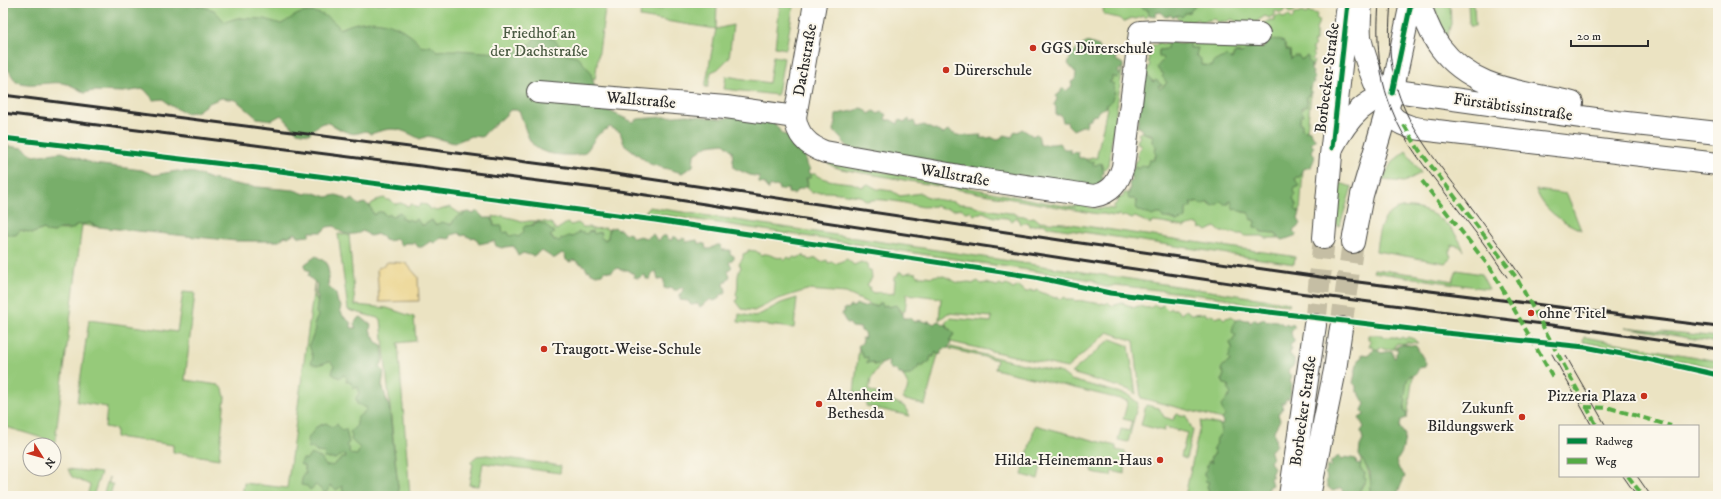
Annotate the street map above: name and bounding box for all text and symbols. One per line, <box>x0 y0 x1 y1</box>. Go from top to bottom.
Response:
street label: Borbecker Straße <box>1310 21 1344 134</box>
street label: Dachstraße <box>789 22 821 98</box>
scale bar <box>1571 22 1648 48</box>
park label: Friedhof an der Dachstraße <box>490 23 588 61</box>
text: 20 m <box>1577 29 1601 44</box>
place label: GGS Dürerschule <box>1041 38 1153 58</box>
marker: GGS Dürerschule <box>1028 43 1038 53</box>
place label: Dürerschule <box>954 60 1032 80</box>
marker: Dürerschule <box>941 65 951 75</box>
street label: Wallstraße <box>604 87 677 113</box>
street label: Fürstäbtissinstraße <box>1452 89 1574 125</box>
street label: Wallstraße <box>918 159 991 191</box>
place label: ohne Titel <box>1539 303 1606 323</box>
marker: ohne Titel <box>1526 308 1536 318</box>
place label: Traugott-Weise-Schule <box>552 339 701 359</box>
marker: Traugott-Weise-Schule <box>539 344 549 354</box>
street label: Borbecker Straße <box>1285 354 1321 467</box>
place label: Altenheim Bethesda <box>827 385 893 423</box>
place label: Pizzeria Plaza <box>1547 386 1636 406</box>
marker: Pizzeria Plaza <box>1639 391 1649 401</box>
place label: Zukunft Bildungswerk <box>1427 398 1514 436</box>
marker: Altenheim Bethesda <box>814 399 824 409</box>
marker: Zukunft Bildungswerk <box>1517 412 1527 422</box>
legend <box>1559 425 1699 477</box>
text: Radweg <box>1595 434 1633 449</box>
north arrow <box>22 437 62 477</box>
place label: Hilda-Heinemann-Haus <box>994 450 1152 470</box>
text: Weg <box>1594 454 1616 469</box>
text: N <box>41 455 57 470</box>
marker: Hilda-Heinemann-Haus <box>1155 455 1165 465</box>

